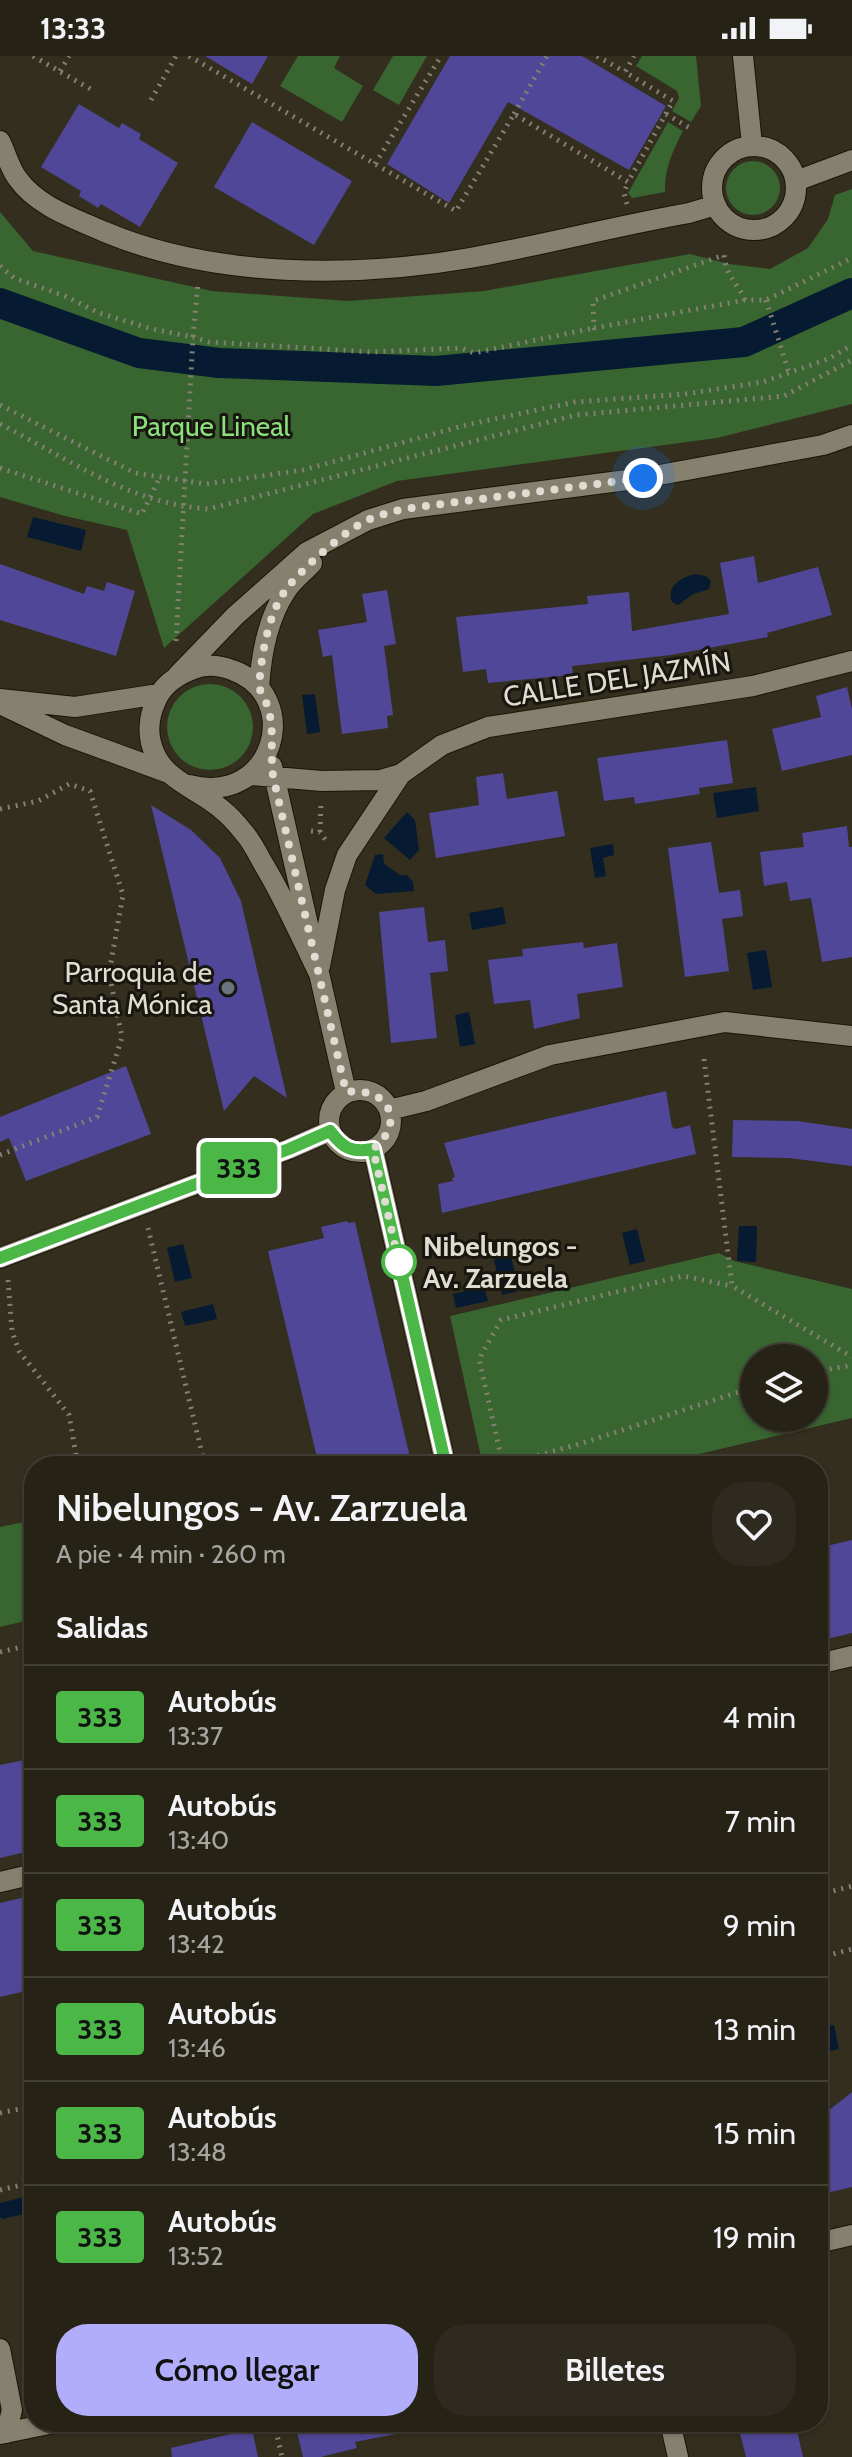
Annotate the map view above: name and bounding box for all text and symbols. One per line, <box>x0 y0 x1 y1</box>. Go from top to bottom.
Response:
text: 13:33 <box>40 10 106 47</box>
park label: Parque Lineal <box>132 409 291 443</box>
your location <box>623 458 663 498</box>
street label: CALLE DEL JAZMÍN <box>501 644 733 714</box>
place label: Parroquia de Santa Mónica <box>52 955 213 1021</box>
marker: Parroquia de Santa Mónica <box>219 979 237 997</box>
line badge: 333 <box>193 1142 285 1194</box>
text: 333 <box>216 1151 262 1185</box>
place label: Nibelungos - Av. Zarzuela <box>423 1229 578 1295</box>
marker: Nibelungos - Av. Zarzuela <box>382 1245 416 1279</box>
map controls <box>740 1344 828 1432</box>
button: layers <box>740 1344 828 1432</box>
button: heart <box>712 1482 796 1566</box>
text: Nibelungos - Av. Zarzuela <box>56 1484 467 1531</box>
text: A pie · 4 min · 260 m <box>56 1538 286 1570</box>
text: Salidas <box>56 1609 148 1646</box>
text: Autobús <box>168 1683 277 1720</box>
text: 4 min <box>722 1699 796 1736</box>
text: 333 <box>77 1700 123 1734</box>
text: 13:37 <box>168 1720 223 1752</box>
text: Autobús <box>168 1787 277 1824</box>
text: 7 min <box>725 1803 796 1840</box>
text: 333 <box>77 1804 123 1838</box>
text: 13:40 <box>168 1824 229 1856</box>
text: Autobús <box>168 1891 277 1928</box>
text: 9 min <box>723 1907 796 1944</box>
text: 333 <box>77 1908 123 1942</box>
text: 13:42 <box>168 1928 225 1960</box>
text: Autobús <box>168 1995 277 2032</box>
text: 13 min <box>714 2011 796 2048</box>
text: 333 <box>77 2012 123 2046</box>
text: 13:46 <box>168 2032 226 2064</box>
text: Autobús <box>168 2099 277 2136</box>
text: 15 min <box>714 2115 796 2152</box>
text: 333 <box>77 2116 123 2150</box>
text: 13:48 <box>168 2136 227 2168</box>
text: Autobús <box>168 2203 277 2240</box>
text: 19 min <box>713 2219 796 2256</box>
text: 333 <box>77 2220 123 2254</box>
text: 13:52 <box>168 2240 224 2272</box>
button: Cómo llegar <box>56 2324 418 2416</box>
button: Billetes <box>434 2324 796 2416</box>

